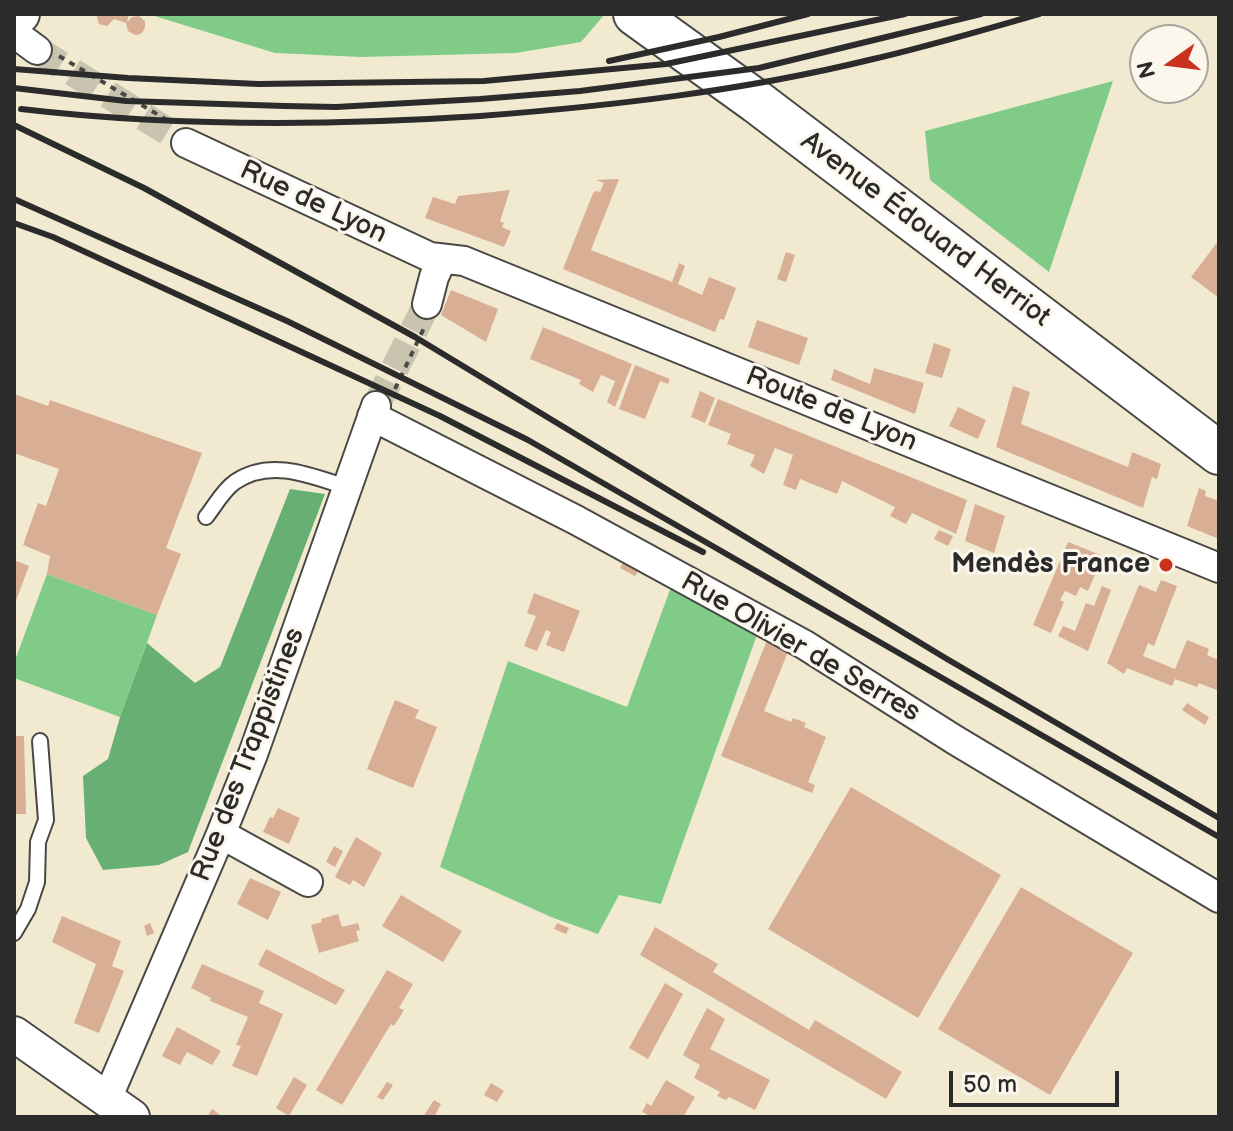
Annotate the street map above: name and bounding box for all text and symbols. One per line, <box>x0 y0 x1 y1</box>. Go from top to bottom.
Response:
north arrow <box>1129 24 1209 104</box>
text: N <box>1132 58 1162 81</box>
street label: Avenue Édouard Herriot <box>794 125 1056 335</box>
street label: Rue de Lyon <box>234 154 392 252</box>
street label: Route de Lyon <box>740 360 922 460</box>
place label: Mendès France <box>951 548 1150 582</box>
marker: Mendès France <box>1157 556 1175 574</box>
street label: Rue Olivier de Serres <box>674 566 926 730</box>
street label: Rue des Trappistines <box>185 623 313 887</box>
scale bar <box>953 1055 1123 1105</box>
text: 50 m <box>963 1070 1017 1099</box>

